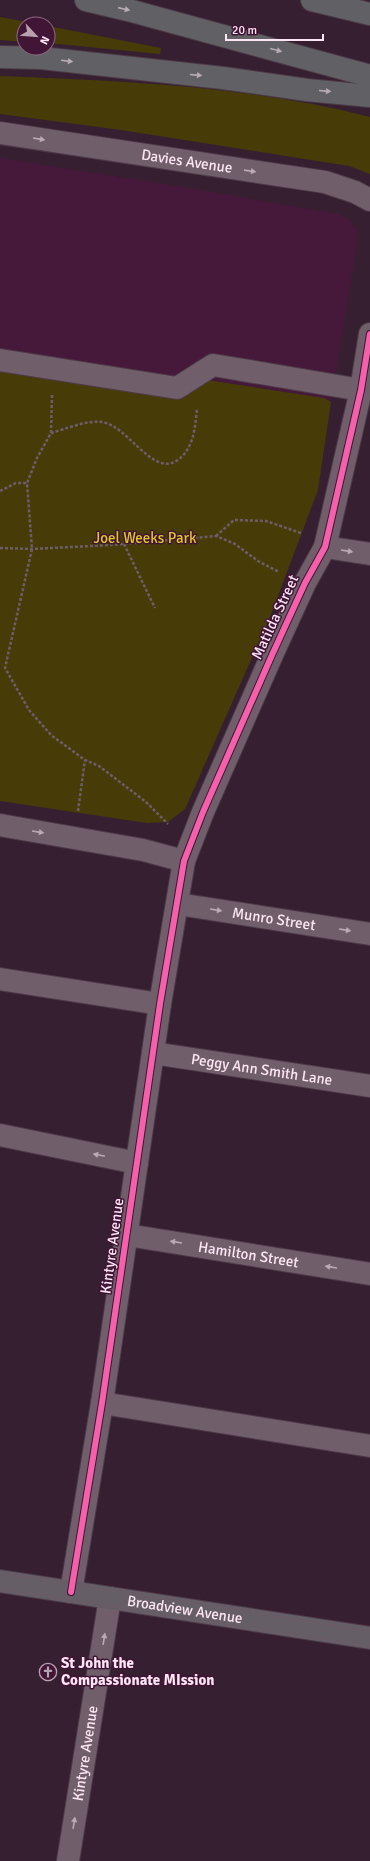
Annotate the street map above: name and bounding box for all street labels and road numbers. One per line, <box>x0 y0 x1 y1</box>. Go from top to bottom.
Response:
street label: Davies Avenue <box>140 145 234 177</box>
street label: Matilda Street <box>248 572 302 662</box>
street label: Munro Street <box>231 904 317 934</box>
street label: Peggy Ann Smith Lane <box>190 1050 334 1089</box>
street label: Kintyre Avenue <box>96 1197 128 1295</box>
street label: Hamilton Street <box>197 1238 300 1271</box>
street label: Broadview Avenue <box>126 1592 244 1627</box>
street label: Kintyre Avenue <box>69 1704 102 1802</box>

